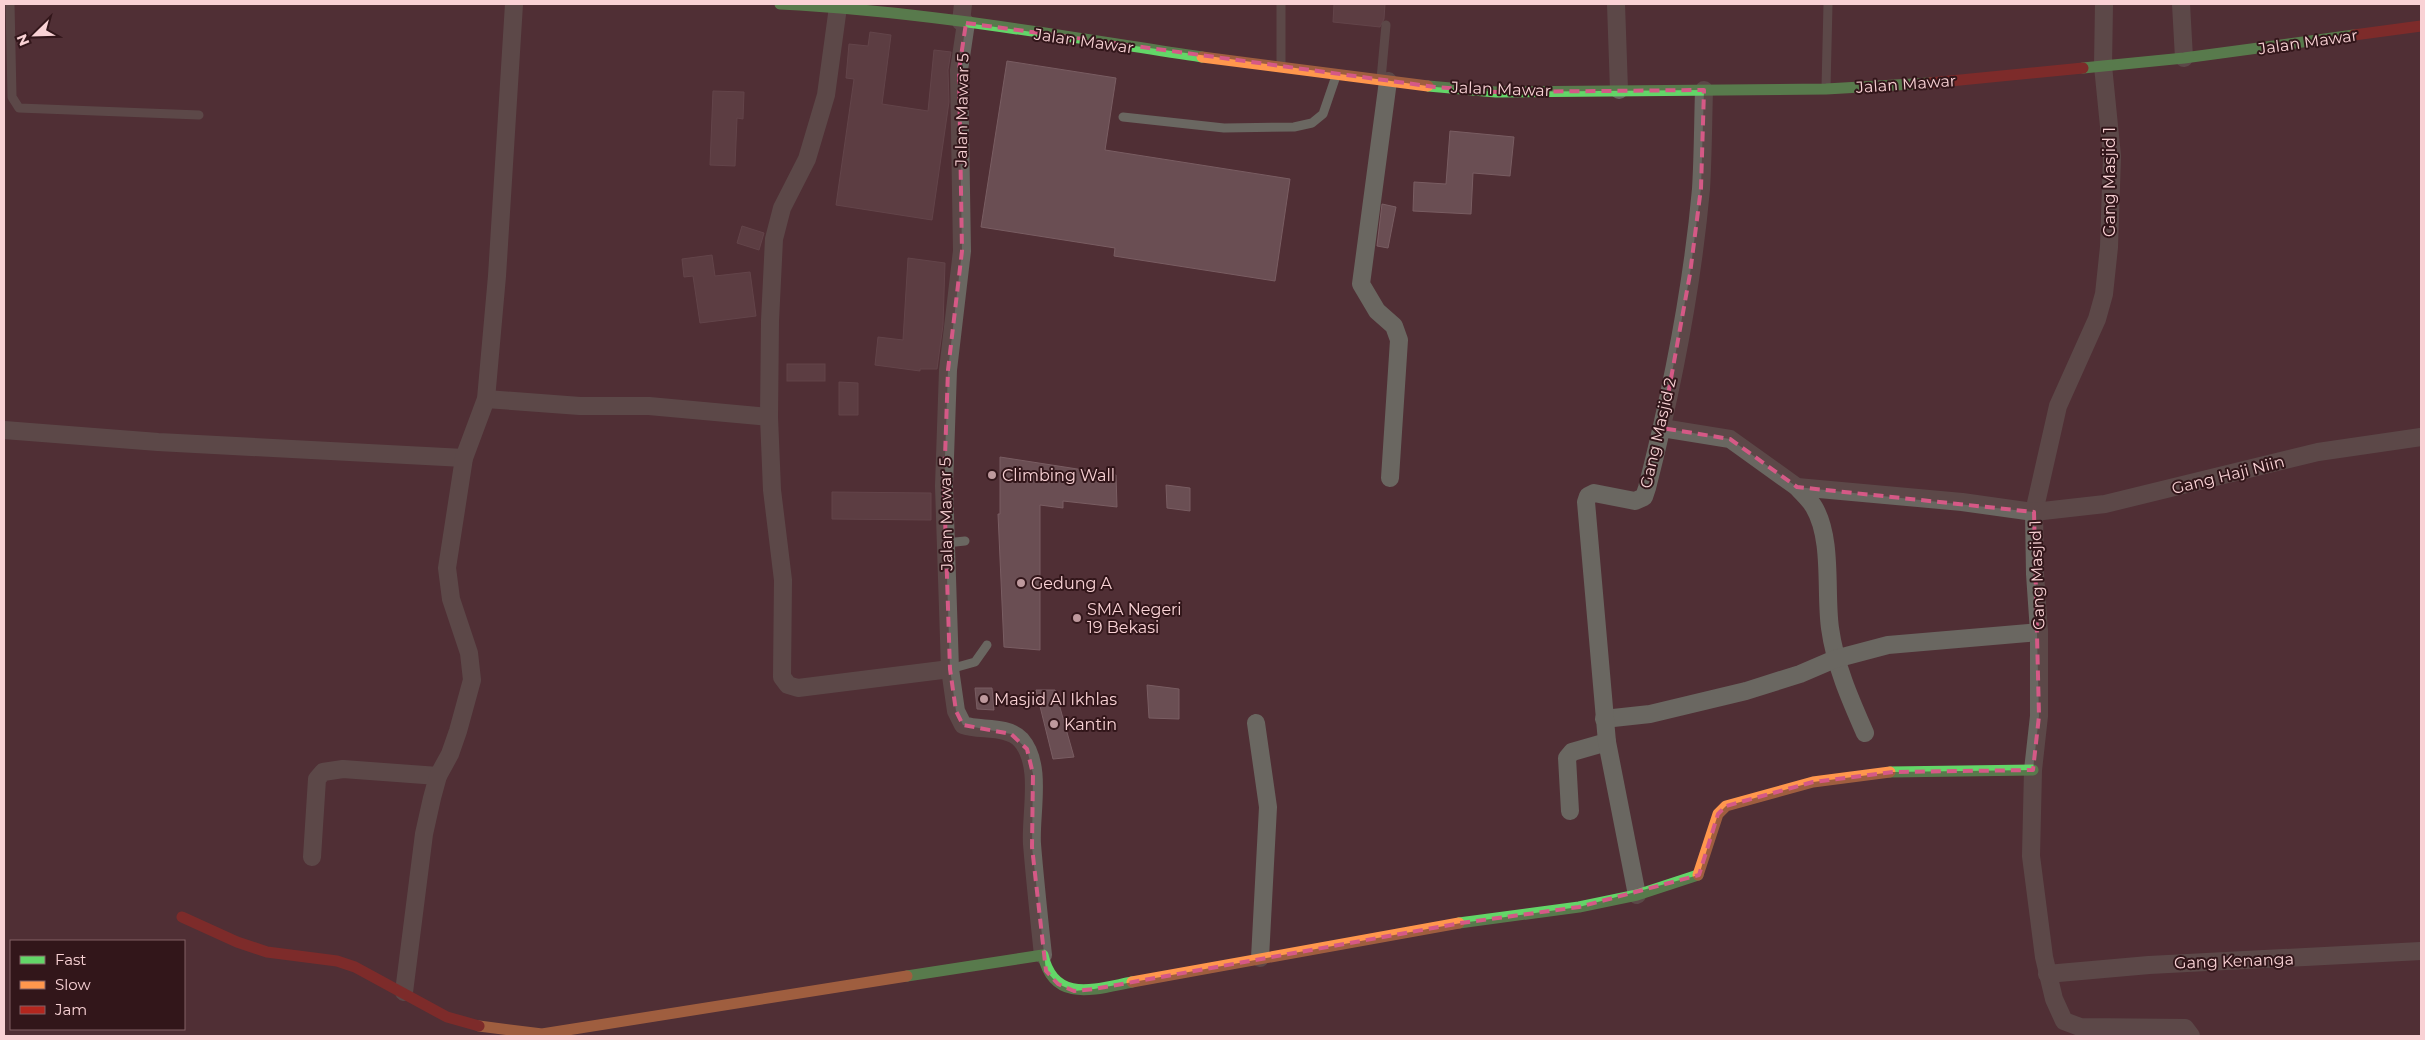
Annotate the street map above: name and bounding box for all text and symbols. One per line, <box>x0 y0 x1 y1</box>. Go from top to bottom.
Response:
north arrow <box>10 10 60 60</box>
street label: Jalan Mawar <box>1032 24 1135 57</box>
street label: Jalan Mawar <box>2256 26 2359 59</box>
text: N <box>13 31 34 49</box>
street label: Jalan Mawar 5 <box>951 53 972 168</box>
street label: Jalan Mawar <box>1854 71 1957 97</box>
street label: Jalan Mawar <box>1450 78 1551 100</box>
street label: Gang Masjid 1 <box>2100 127 2119 237</box>
street label: Gang Masjid 2 <box>1636 376 1680 490</box>
street label: Gang Haji Niin <box>2170 452 2286 498</box>
street label: Jalan Mawar 5 <box>936 457 957 572</box>
place label: Climbing Wall <box>1002 466 1115 485</box>
marker: Climbing Wall <box>986 469 998 481</box>
street label: Gang Masjid 1 <box>2026 520 2048 630</box>
place label: Gedung A <box>1031 574 1113 593</box>
marker: Gedung A <box>1015 577 1027 589</box>
place label: SMA Negeri 19 Bekasi <box>1087 600 1182 637</box>
marker: SMA Negeri 19 Bekasi <box>1071 612 1083 624</box>
place label: Masjid Al Ikhlas <box>994 690 1117 709</box>
marker: Masjid Al Ikhlas <box>978 693 990 705</box>
place label: Kantin <box>1064 715 1117 734</box>
marker: Kantin <box>1048 718 1060 730</box>
legend <box>10 940 185 1030</box>
street label: Gang Kenanga <box>2174 949 2294 973</box>
text: Fast <box>55 950 86 969</box>
text: Slow <box>55 975 91 994</box>
text: Jam <box>54 1000 87 1019</box>

